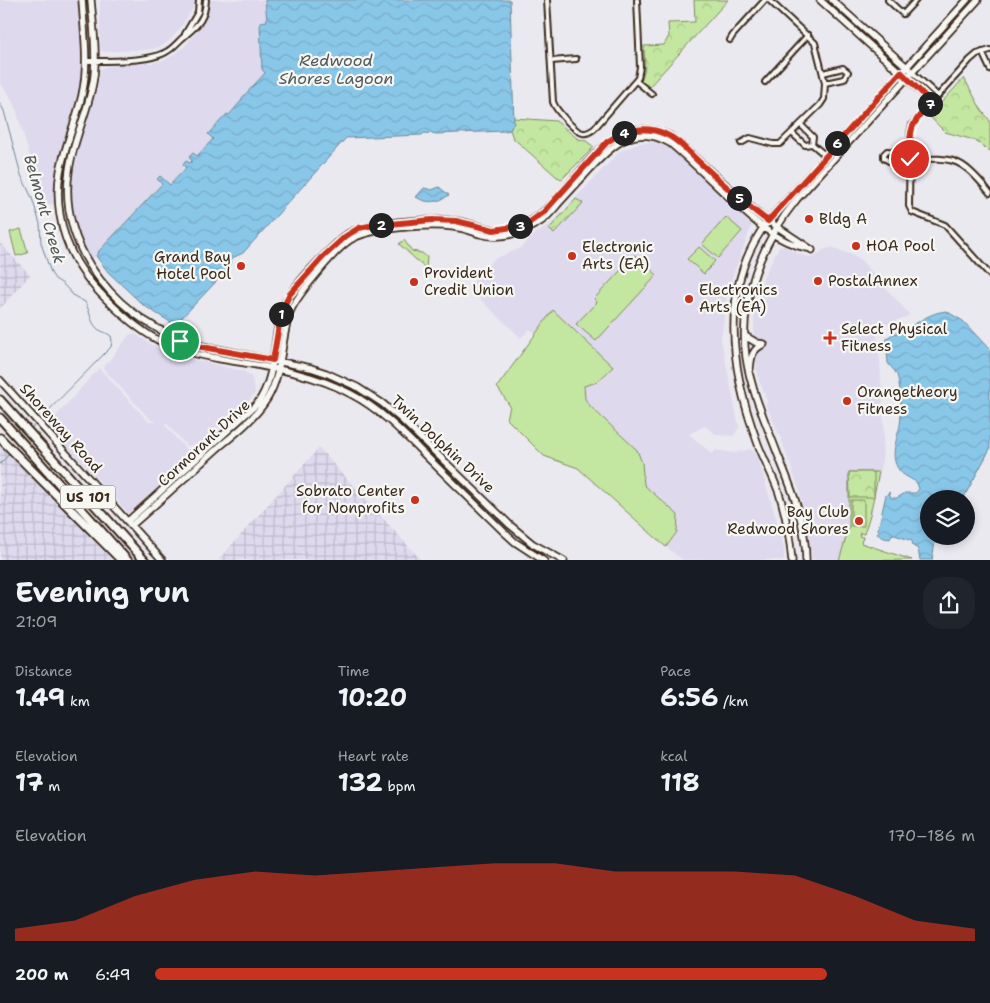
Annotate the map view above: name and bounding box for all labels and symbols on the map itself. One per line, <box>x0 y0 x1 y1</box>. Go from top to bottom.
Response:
water label: Redwood Shores Lagoon <box>279 50 393 89</box>
pin: 7 <box>918 92 942 116</box>
pin: 4 <box>612 120 636 146</box>
pin: 6 <box>824 130 850 156</box>
pin <box>889 138 931 180</box>
water label: Belmont Creek <box>19 152 70 266</box>
pin: 5 <box>726 186 752 210</box>
place label: Bldg A <box>819 209 867 229</box>
pin: 2 <box>368 212 394 238</box>
marker: Bldg A <box>803 213 815 225</box>
pin: 3 <box>508 214 532 238</box>
place label: HOA Pool <box>866 236 935 256</box>
place label: Electronic Arts (EA) <box>582 237 653 274</box>
marker: HOA Pool <box>850 240 862 252</box>
place label: Grand Bay Hotel Pool <box>154 247 231 284</box>
marker: Electronic Arts (EA) <box>566 250 578 262</box>
marker: Grand Bay Hotel Pool <box>235 260 247 272</box>
place label: Provident Credit Union <box>424 263 514 300</box>
place label: PostalAnnex <box>828 271 918 291</box>
marker: PostalAnnex <box>812 275 824 287</box>
marker: Provident Credit Union <box>408 276 420 288</box>
place label: Electronics Arts (EA) <box>699 280 778 317</box>
marker: Electronics Arts (EA) <box>683 293 695 305</box>
pin: 1 <box>268 302 294 326</box>
place label: Select Physical Fitness <box>841 319 948 356</box>
pin <box>159 320 201 362</box>
marker: Select Physical Fitness <box>823 331 837 345</box>
street label: Shoreway Road <box>15 379 107 477</box>
place label: Orangetheory Fitness <box>857 382 958 419</box>
street label: Twin Dolphin Drive <box>387 391 499 497</box>
street label: Cormorant Drive <box>154 395 254 491</box>
marker: Orangetheory Fitness <box>841 395 853 407</box>
place label: Sobrato Center for Nonprofits <box>296 481 405 518</box>
road number: US 101 <box>61 486 116 508</box>
marker: Sobrato Center for Nonprofits <box>409 494 421 506</box>
place label: Bay Club Redwood Shores <box>727 502 849 539</box>
marker: Bay Club Redwood Shores <box>853 515 865 527</box>

